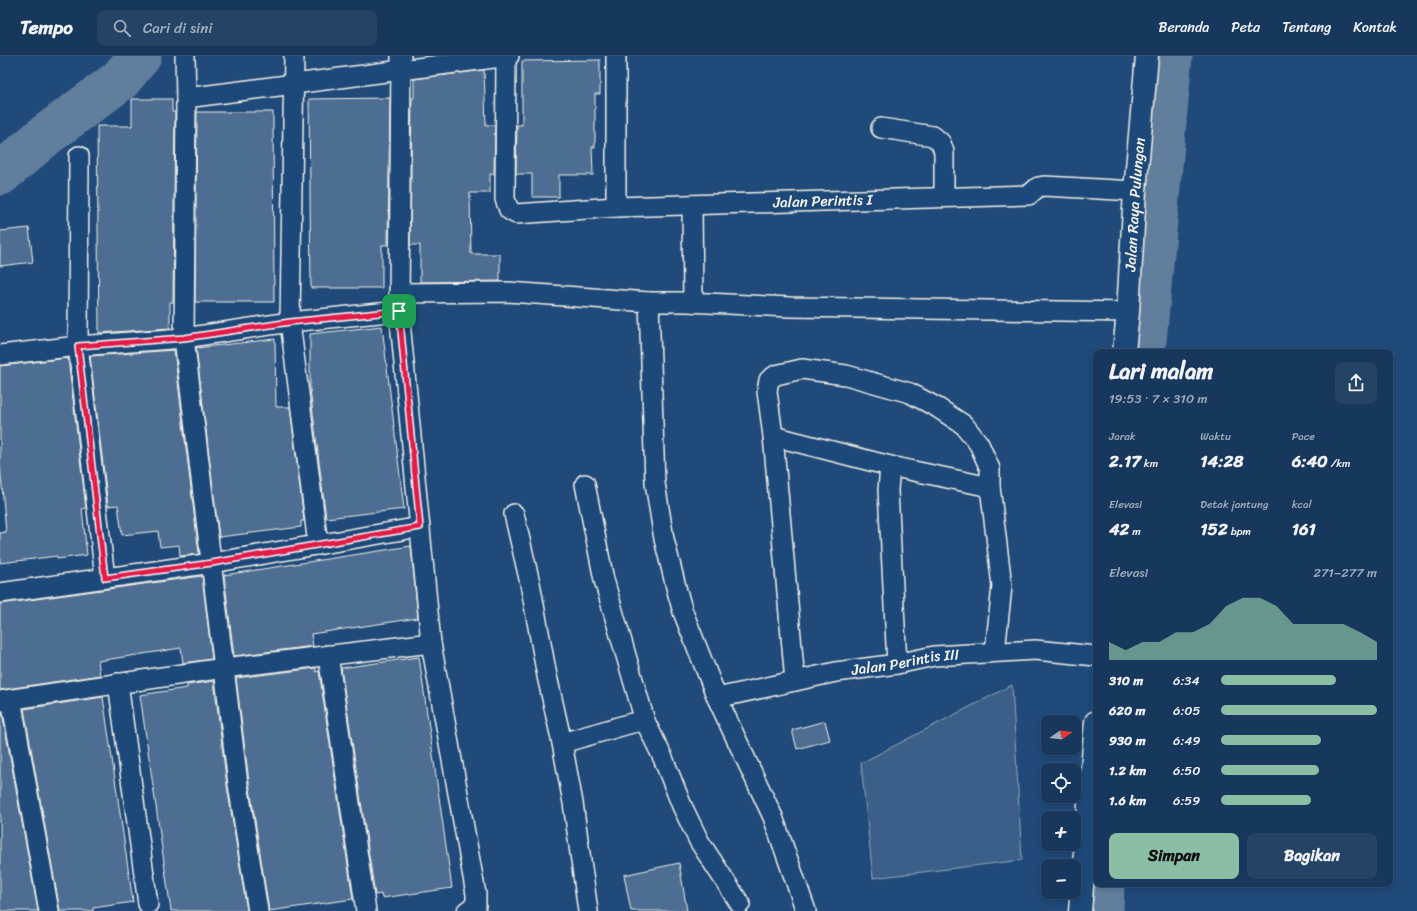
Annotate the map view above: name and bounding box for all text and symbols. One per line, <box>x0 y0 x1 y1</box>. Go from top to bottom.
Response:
search box <box>97 10 377 46</box>
text: Tempo <box>20 11 73 44</box>
text: Cari di sini <box>143 15 212 41</box>
text: Beranda <box>1159 15 1209 40</box>
text: Peta <box>1231 15 1260 40</box>
text: Tentang <box>1282 15 1331 40</box>
text: Kontak <box>1353 15 1397 40</box>
icon: search <box>111 17 133 39</box>
street label: Jalan Raya Pulungan <box>1117 136 1153 273</box>
street label: Jalan Perintis I <box>772 187 874 215</box>
pin <box>382 294 416 328</box>
icon: arrive <box>388 300 410 322</box>
text: Lari malam <box>1109 352 1213 391</box>
button: share <box>1335 362 1377 404</box>
text: 19:53 · 7 × 310 m <box>1109 387 1208 410</box>
text: Jarak <box>1109 427 1136 446</box>
text: Waktu <box>1200 427 1231 446</box>
text: Pace <box>1292 427 1315 446</box>
text: 2.17 <box>1109 446 1141 476</box>
text: 14:28 <box>1200 446 1243 476</box>
text: 6:40 <box>1292 446 1328 476</box>
text: km <box>1141 454 1158 473</box>
text: /km <box>1328 454 1350 473</box>
text: Elevasi <box>1109 495 1142 514</box>
text: Detak jantung <box>1200 495 1268 514</box>
text: kcal <box>1292 495 1312 514</box>
text: 42 <box>1109 514 1129 544</box>
text: 152 <box>1200 514 1228 544</box>
text: 161 <box>1292 514 1316 544</box>
text: m <box>1129 522 1141 541</box>
text: bpm <box>1228 522 1251 541</box>
text: Elevasi <box>1109 561 1148 584</box>
text: 271–277 m <box>1313 561 1377 584</box>
street label: Jalan Perintis III <box>849 642 960 683</box>
text: 310 m <box>1109 669 1143 692</box>
text: 6:34 <box>1173 669 1200 692</box>
text: 620 m <box>1109 699 1145 722</box>
text: 6:05 <box>1173 699 1200 722</box>
north arrow <box>1041 715 1081 755</box>
map controls <box>1041 715 1081 899</box>
text: 930 m <box>1109 729 1146 752</box>
text: 6:49 <box>1173 729 1200 752</box>
text: 1.2 km <box>1109 759 1146 782</box>
text: 6:50 <box>1173 759 1200 782</box>
button: locate <box>1041 763 1081 803</box>
text: 1.6 km <box>1109 789 1146 812</box>
text: 6:59 <box>1173 789 1200 812</box>
button: + <box>1041 811 1081 851</box>
button: Simpan <box>1109 833 1239 879</box>
button: Bagikan <box>1247 833 1377 879</box>
button: − <box>1041 859 1081 899</box>

